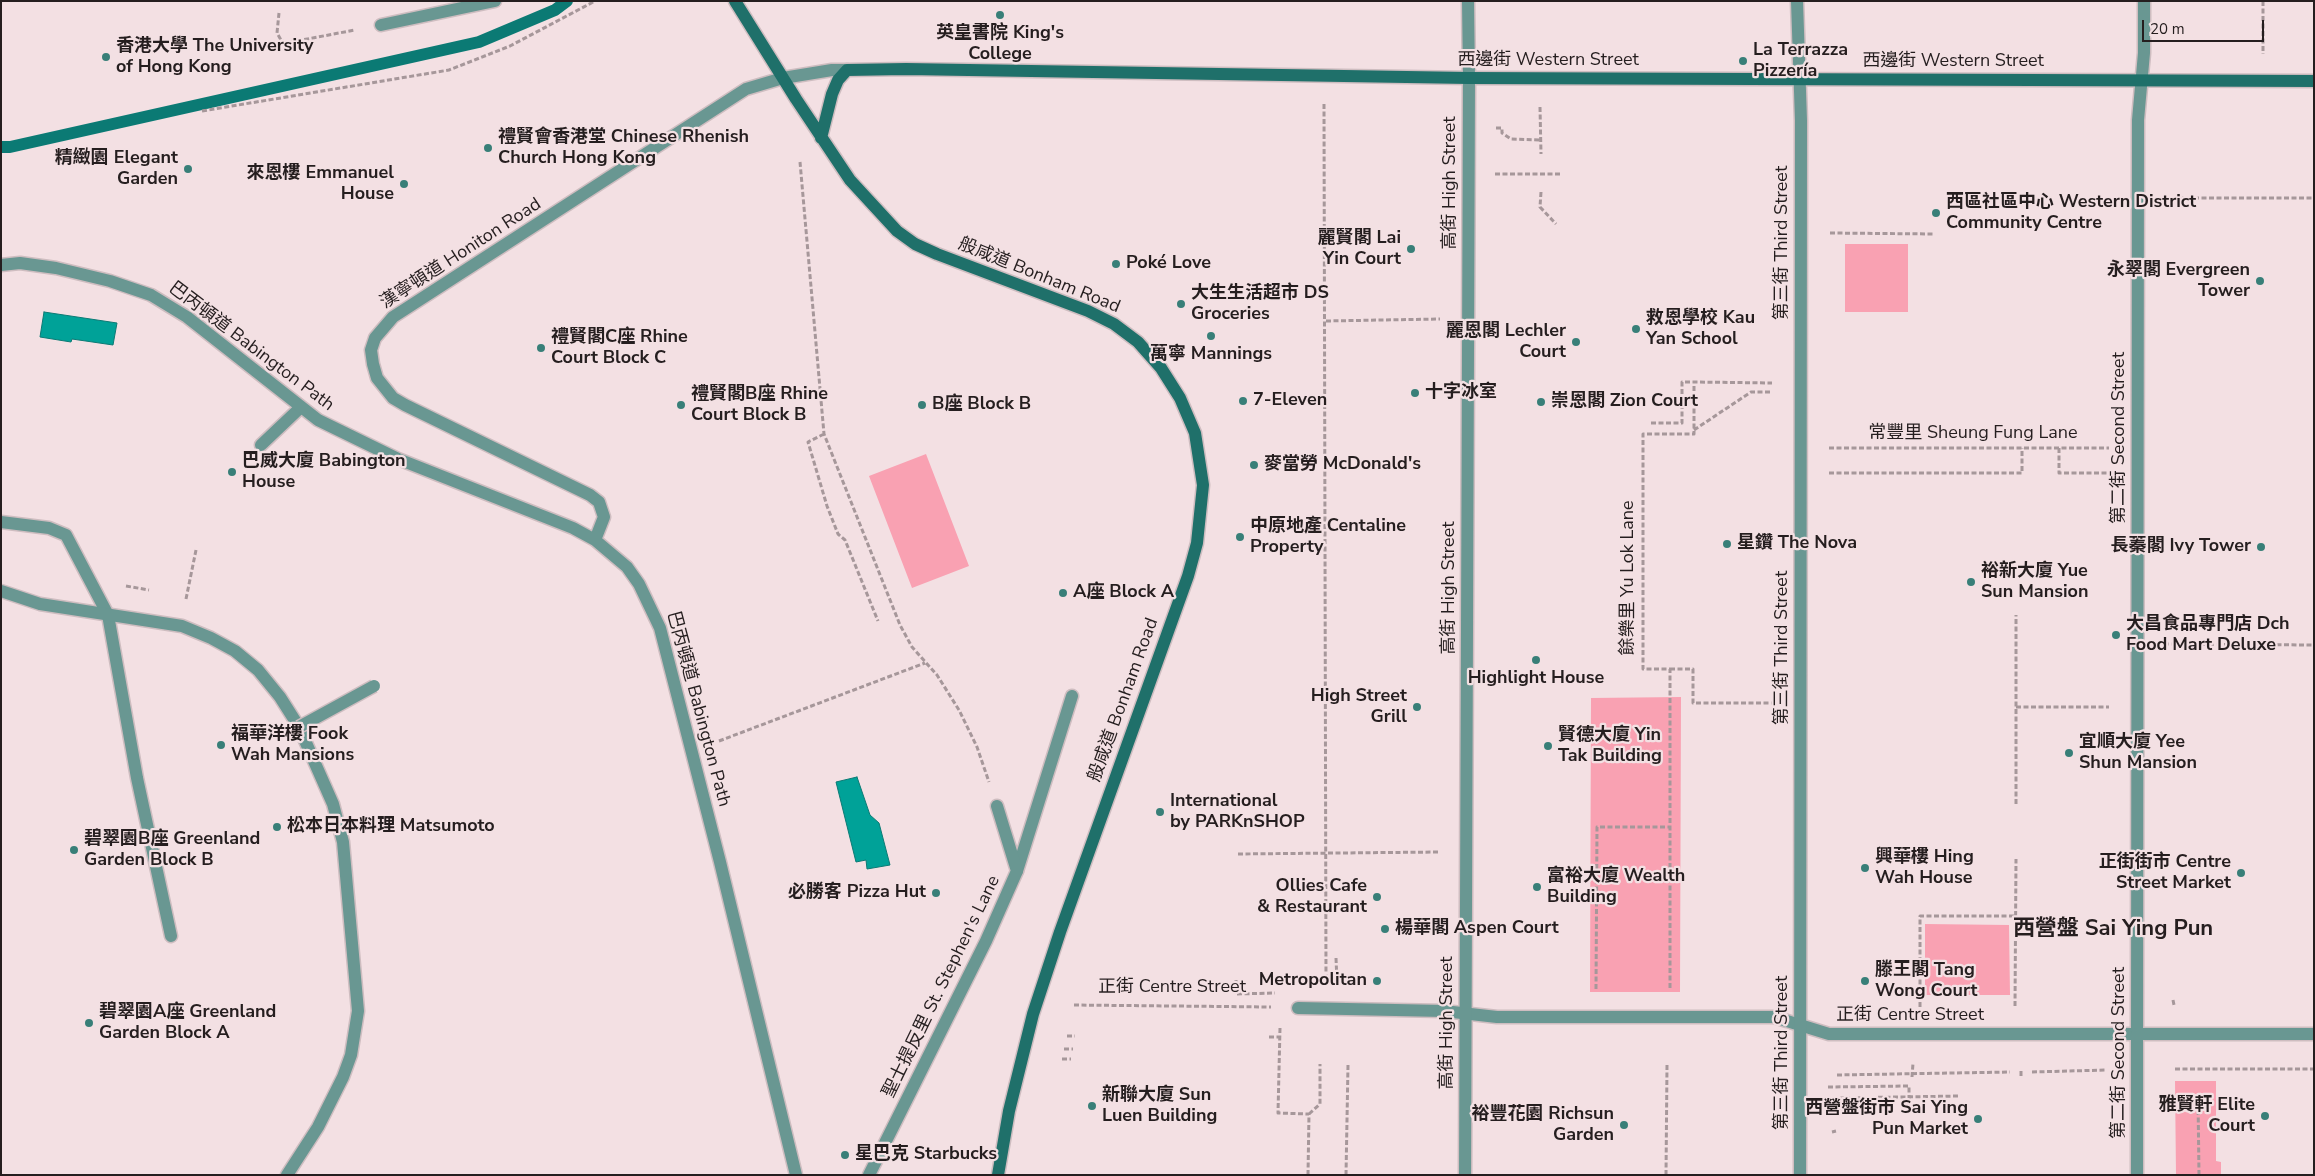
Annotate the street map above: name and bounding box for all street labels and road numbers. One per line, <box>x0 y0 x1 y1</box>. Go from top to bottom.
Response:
street label: 西邊街 Western Street <box>1457 50 1639 72</box>
street label: 西邊街 Western Street <box>1862 51 2044 73</box>
street label: 高街 High Street <box>1440 116 1462 250</box>
street label: 第三街 Third Street <box>1772 166 1794 320</box>
street label: 漢寧頓道 Honiton Road <box>376 194 546 314</box>
street label: 般咸道 Bonham Road <box>955 234 1123 318</box>
street label: 巴丙頓道 Babington Path <box>164 278 338 416</box>
street label: 第二街 Second Street <box>2109 352 2131 524</box>
street label: 常豐里 Sheung Fung Lane <box>1868 423 2078 445</box>
street label: 餘樂里 Yu Lok Lane <box>1618 500 1640 656</box>
street label: 高街 High Street <box>1439 521 1461 655</box>
street label: 第三街 Third Street <box>1772 571 1794 725</box>
street label: 巴丙頓道 Babington Path <box>661 609 735 809</box>
street label: 般咸道 Bonham Road <box>1084 615 1164 785</box>
street label: 聖士提反里 St. Stephen's Lane <box>879 872 1005 1102</box>
street label: 高街 High Street <box>1437 956 1459 1090</box>
street label: 第二街 Second Street <box>2109 967 2131 1139</box>
street label: 第三街 Third Street <box>1772 976 1794 1130</box>
street label: 正街 Centre Street <box>1098 977 1246 999</box>
street label: 正街 Centre Street <box>1836 1005 1984 1027</box>

